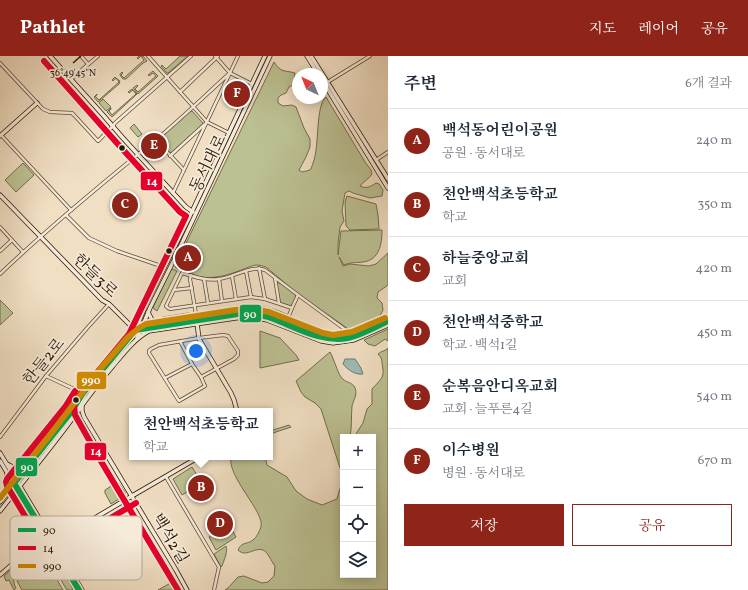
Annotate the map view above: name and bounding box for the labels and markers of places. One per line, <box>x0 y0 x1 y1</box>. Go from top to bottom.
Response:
pin: F <box>224 79 250 109</box>
pin: E <box>141 131 167 161</box>
unlabelled marker <box>117 143 127 153</box>
pin: C <box>112 190 138 220</box>
pin: A <box>175 243 201 273</box>
unlabelled marker <box>164 246 174 256</box>
unlabelled marker <box>71 395 81 405</box>
pin: B <box>188 473 214 503</box>
pin: D <box>207 509 233 539</box>

